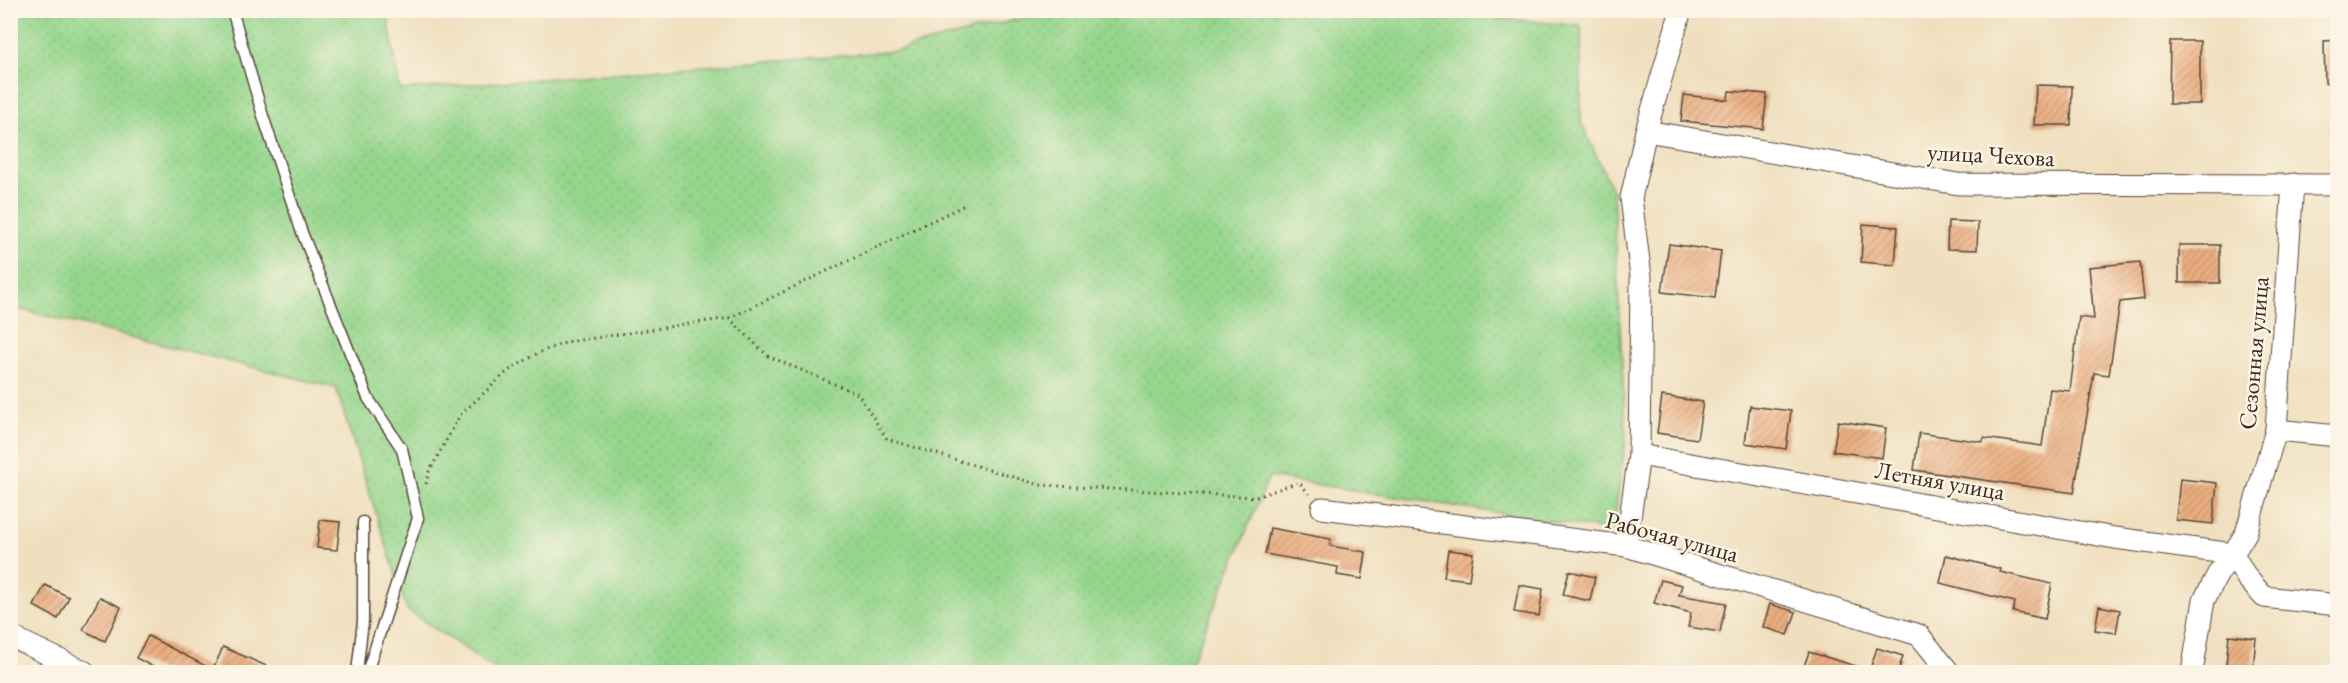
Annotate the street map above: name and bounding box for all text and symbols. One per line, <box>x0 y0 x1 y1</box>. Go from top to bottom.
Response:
street label: улица Чехова <box>1927 136 2056 173</box>
street label: Сезонная улица <box>2231 275 2276 431</box>
street label: Летняя улица <box>1873 454 2008 507</box>
street label: Рабочая улица <box>1602 504 1742 569</box>

